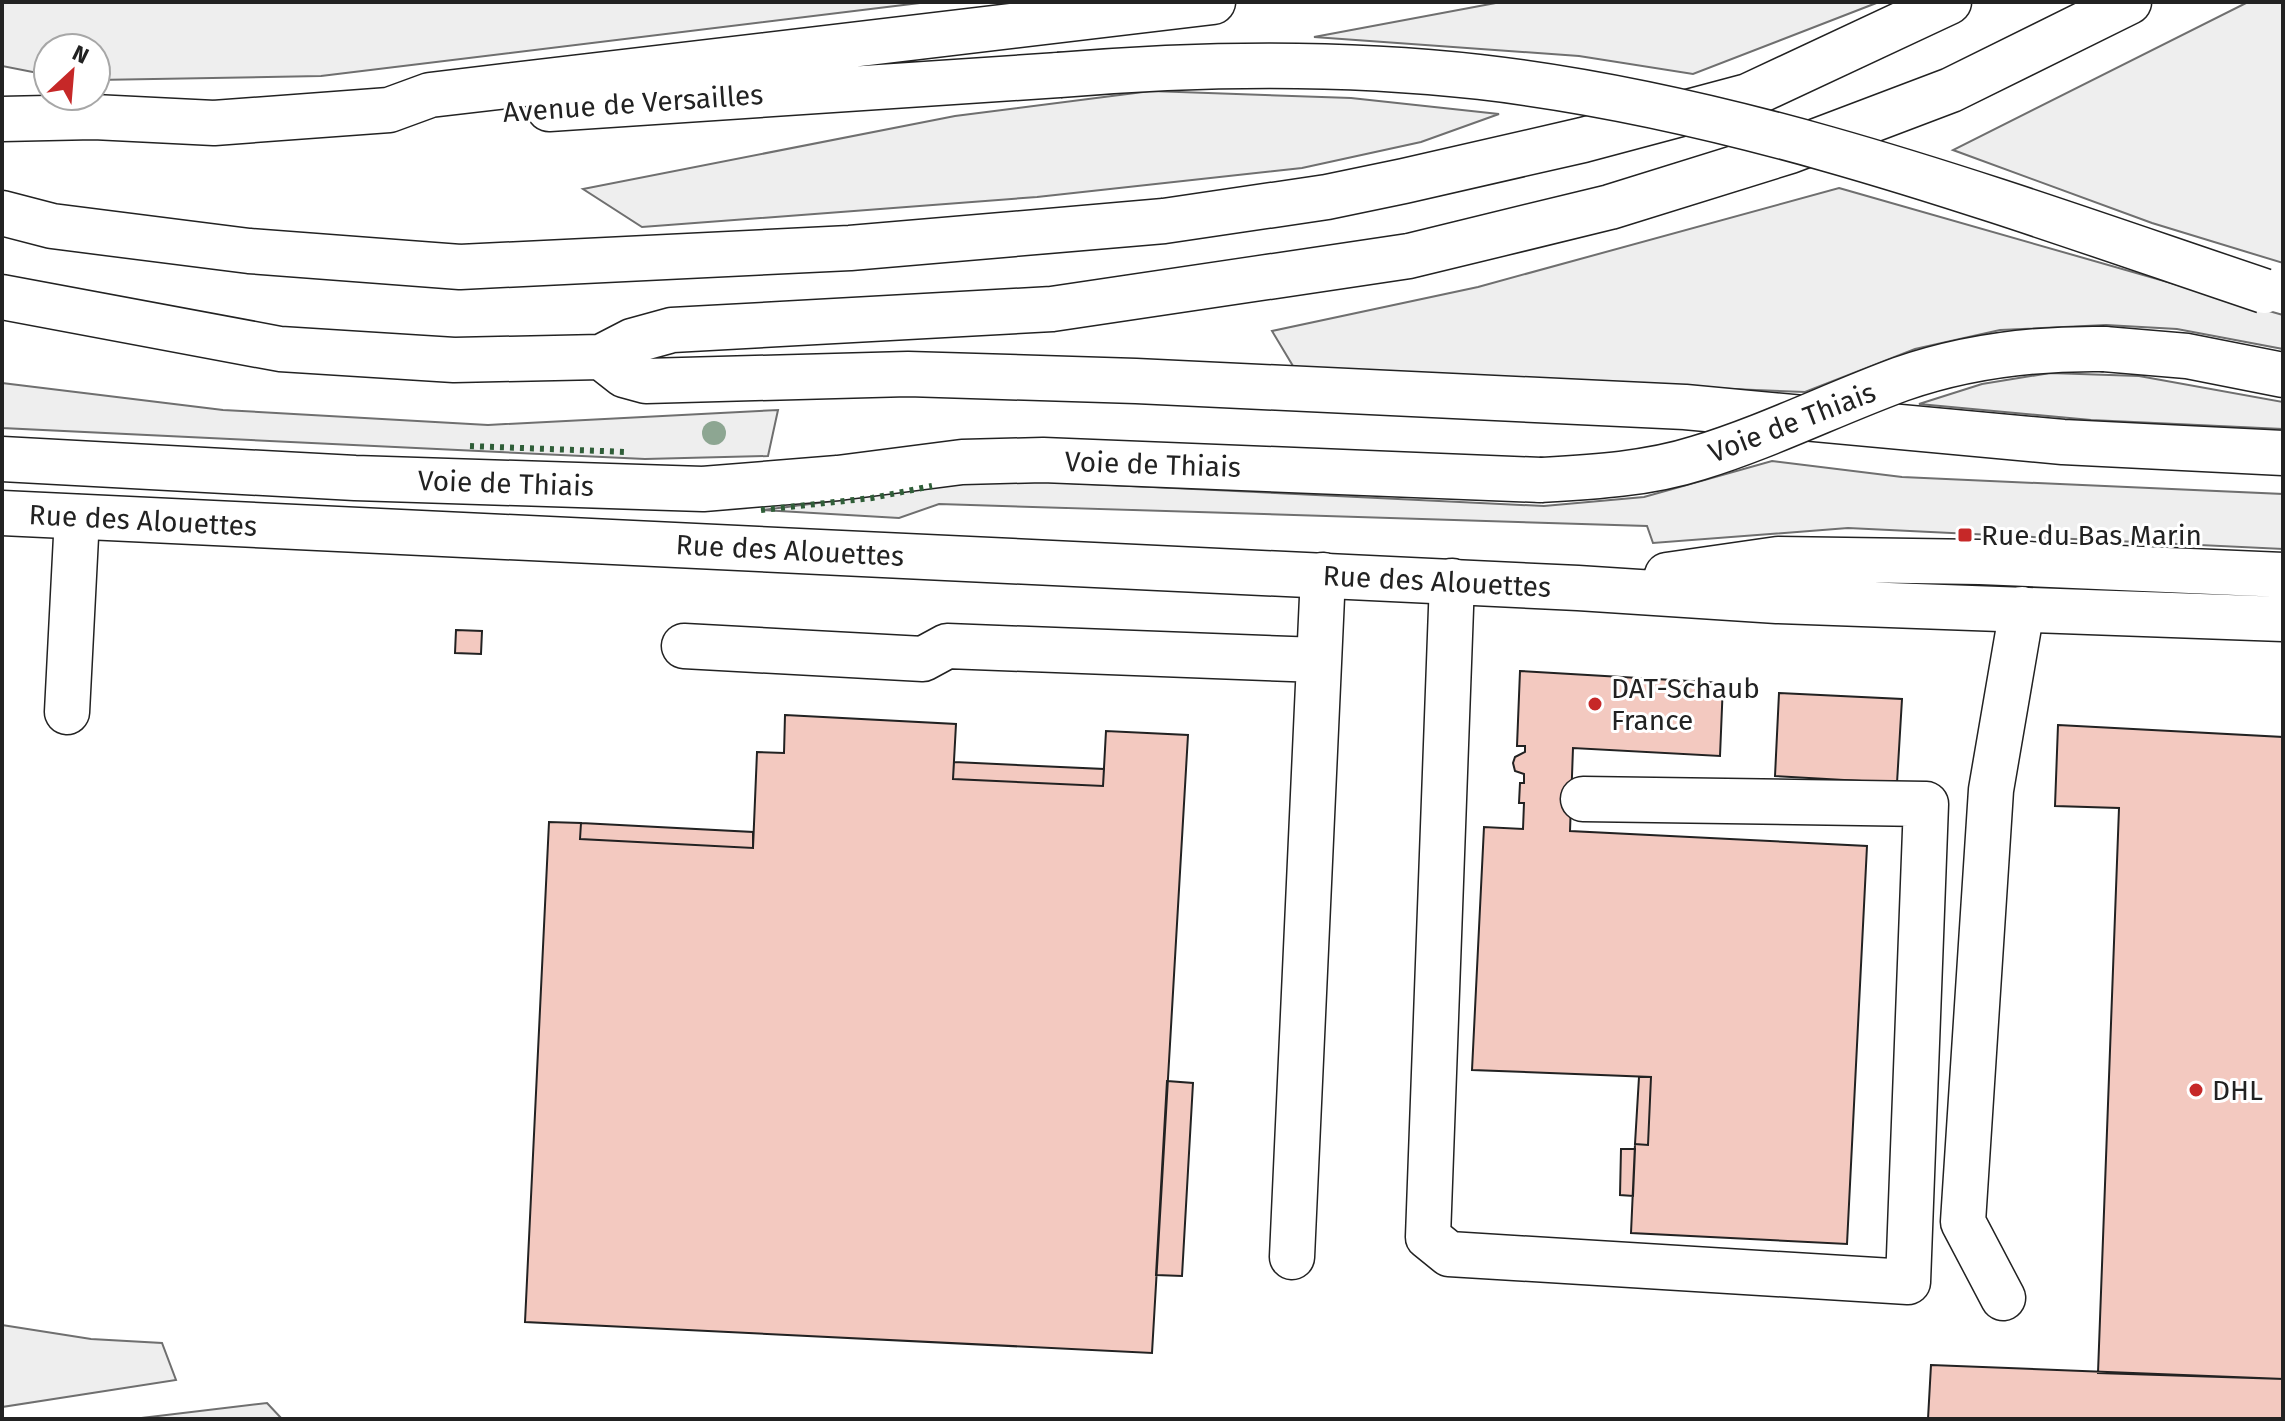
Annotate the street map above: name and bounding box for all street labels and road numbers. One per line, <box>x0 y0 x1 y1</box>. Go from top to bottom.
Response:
street label: Avenue de Versailles <box>502 78 764 129</box>
street label: Voie de Thiais <box>1704 375 1880 469</box>
street label: Voie de Thiais <box>1064 445 1242 484</box>
street label: Voie de Thiais <box>417 464 595 503</box>
street label: Rue des Alouettes <box>28 498 258 543</box>
street label: Rue des Alouettes <box>675 528 905 573</box>
street label: Rue des Alouettes <box>1322 559 1552 604</box>

